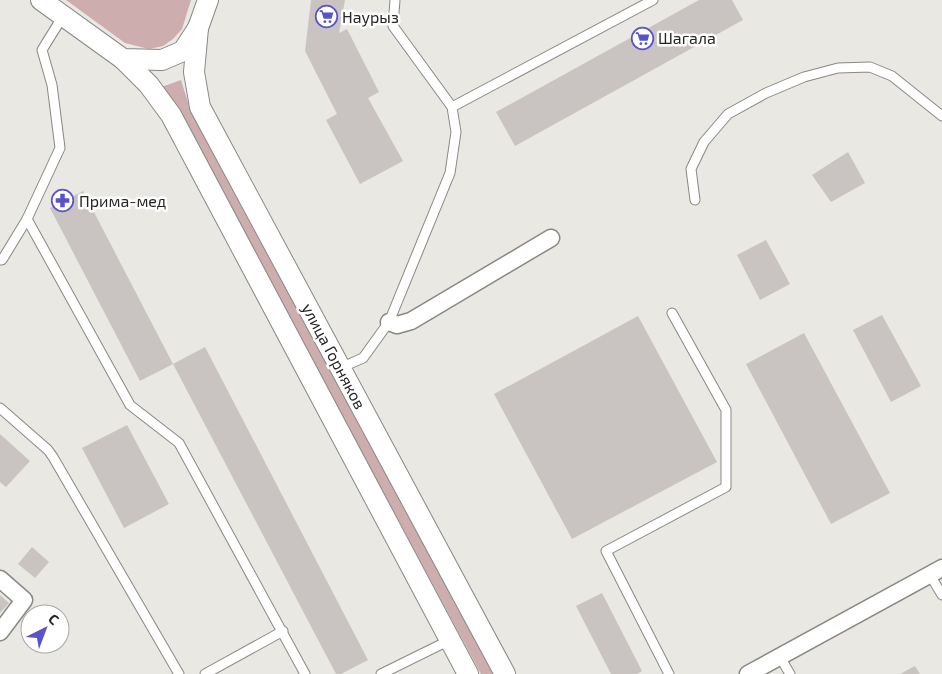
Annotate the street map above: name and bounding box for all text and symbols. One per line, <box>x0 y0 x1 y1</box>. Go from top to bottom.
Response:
supermarket icon: Наурыз <box>314 5 338 29</box>
place label: Наурыз <box>342 7 399 27</box>
supermarket icon: Шагала <box>630 26 654 50</box>
place label: Шагала <box>658 28 716 47</box>
pharmacy icon: Прима-мед <box>51 189 75 213</box>
place label: Прима-мед <box>79 191 166 210</box>
street label: улица Горняков <box>298 300 370 412</box>
north arrow <box>20 604 70 654</box>
text: С <box>45 610 63 628</box>

